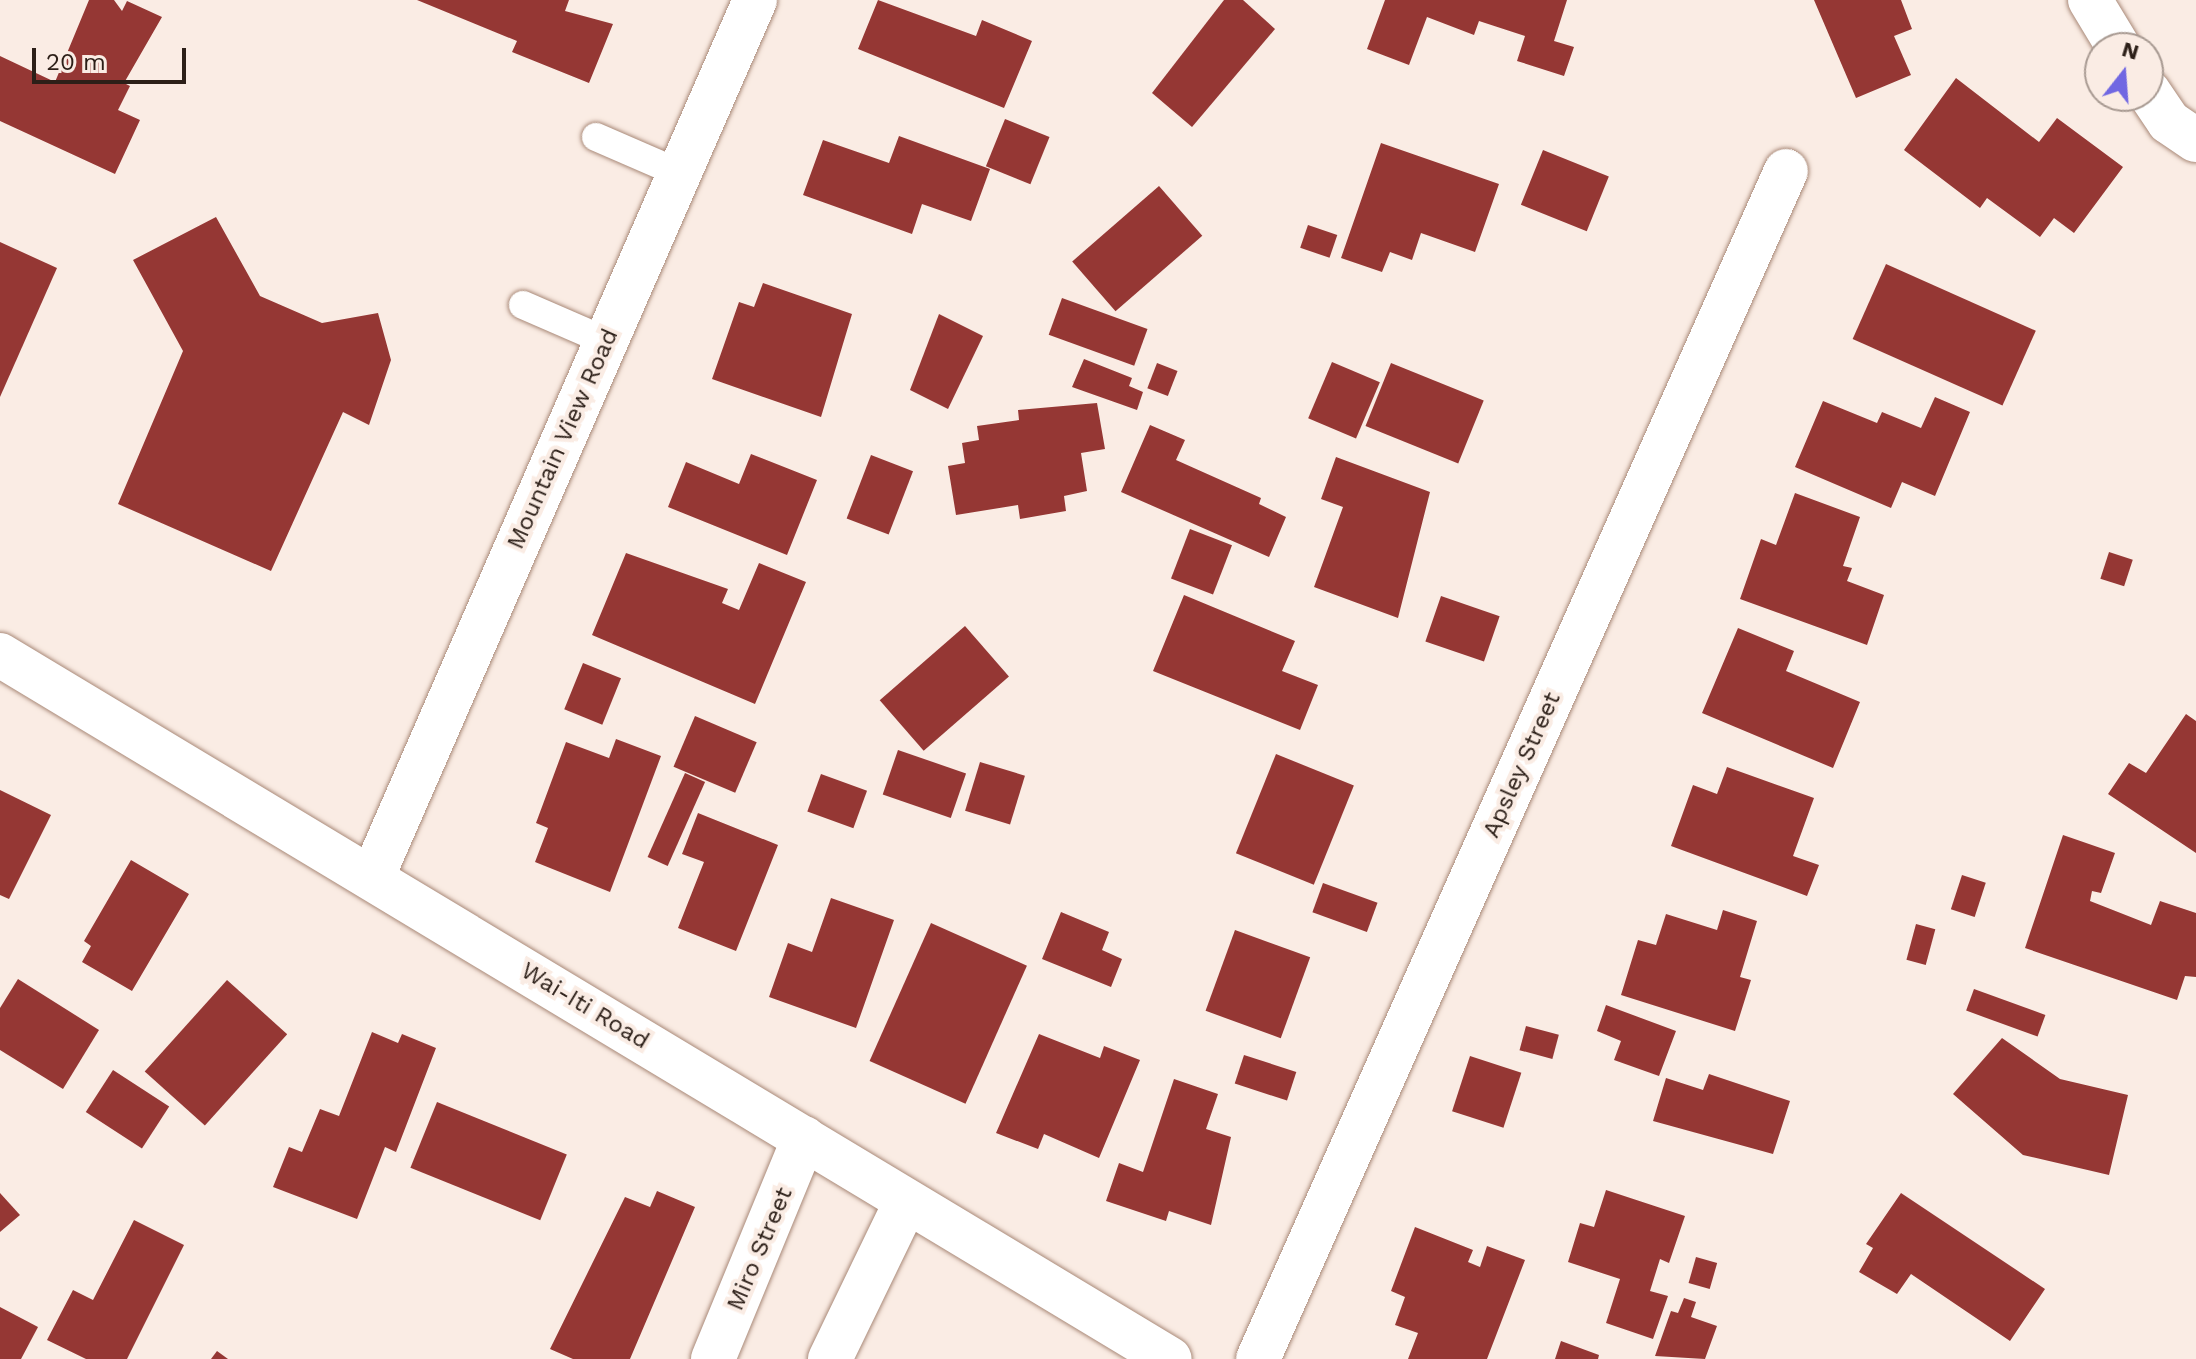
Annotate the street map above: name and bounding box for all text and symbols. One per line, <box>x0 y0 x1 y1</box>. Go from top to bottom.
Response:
scale bar <box>36 32 190 82</box>
north arrow <box>2084 32 2164 112</box>
text: N <box>2119 36 2142 65</box>
text: 20 m <box>46 48 106 76</box>
street label: Mountain View Road <box>501 324 625 554</box>
street label: Apsley Street <box>1477 687 1567 843</box>
street label: Wai-Iti Road <box>516 956 654 1056</box>
street label: Miro Street <box>721 1183 799 1315</box>

